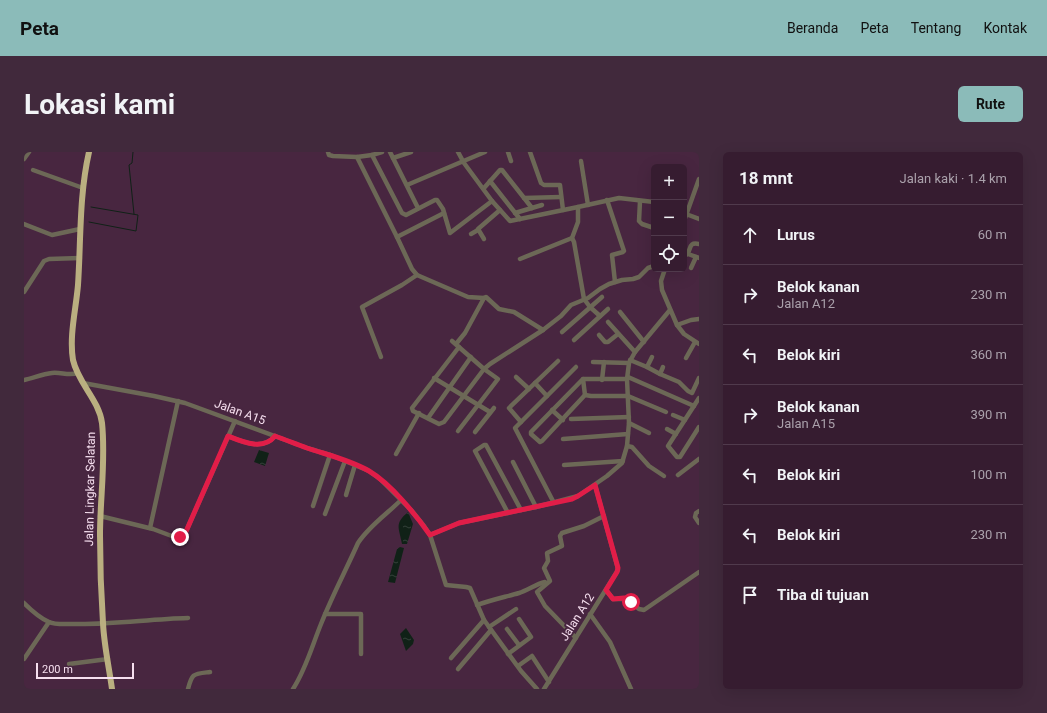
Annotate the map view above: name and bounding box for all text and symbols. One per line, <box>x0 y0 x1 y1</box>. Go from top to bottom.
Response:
text: Peta <box>20 17 59 40</box>
text: Beranda <box>787 20 838 36</box>
text: Peta <box>860 20 889 36</box>
text: Tentang <box>911 20 961 36</box>
text: Kontak <box>983 20 1027 36</box>
button: Rute <box>958 86 1023 122</box>
text: Lokasi kami <box>24 88 175 121</box>
map controls <box>651 164 687 272</box>
button: + <box>651 164 687 200</box>
text: 18 mnt <box>739 168 793 188</box>
text: Jalan kaki · 1.4 km <box>900 171 1007 186</box>
button: − <box>651 200 687 236</box>
icon: ahead <box>739 224 761 246</box>
text: Lurus <box>777 226 815 244</box>
text: 60 m <box>978 227 1007 242</box>
button: locate <box>651 236 687 272</box>
text: Belok kanan <box>777 278 860 296</box>
icon: right <box>739 284 761 306</box>
text: 230 m <box>970 287 1007 302</box>
text: Jalan A12 <box>777 296 835 311</box>
icon: left <box>739 344 761 366</box>
text: Belok kiri <box>777 346 840 364</box>
text: 360 m <box>970 347 1007 362</box>
street label: Jalan A15 <box>212 396 268 428</box>
text: Belok kanan <box>777 398 860 416</box>
icon: right <box>739 404 761 426</box>
text: 390 m <box>970 407 1007 422</box>
text: Jalan A15 <box>777 416 835 431</box>
street label: Jalan Lingkar Selatan <box>82 432 98 546</box>
icon: left <box>739 464 761 486</box>
text: Belok kiri <box>777 466 840 484</box>
text: 100 m <box>970 467 1007 482</box>
icon: left <box>739 524 761 546</box>
text: Belok kiri <box>777 526 840 544</box>
text: 230 m <box>970 527 1007 542</box>
route end <box>171 528 189 546</box>
icon: arrive <box>739 584 761 606</box>
text: Tiba di tujuan <box>777 586 869 604</box>
street label: Jalan A12 <box>557 590 597 643</box>
route start <box>622 593 640 611</box>
scale bar <box>36 661 134 680</box>
text: 200 m <box>42 663 73 676</box>

